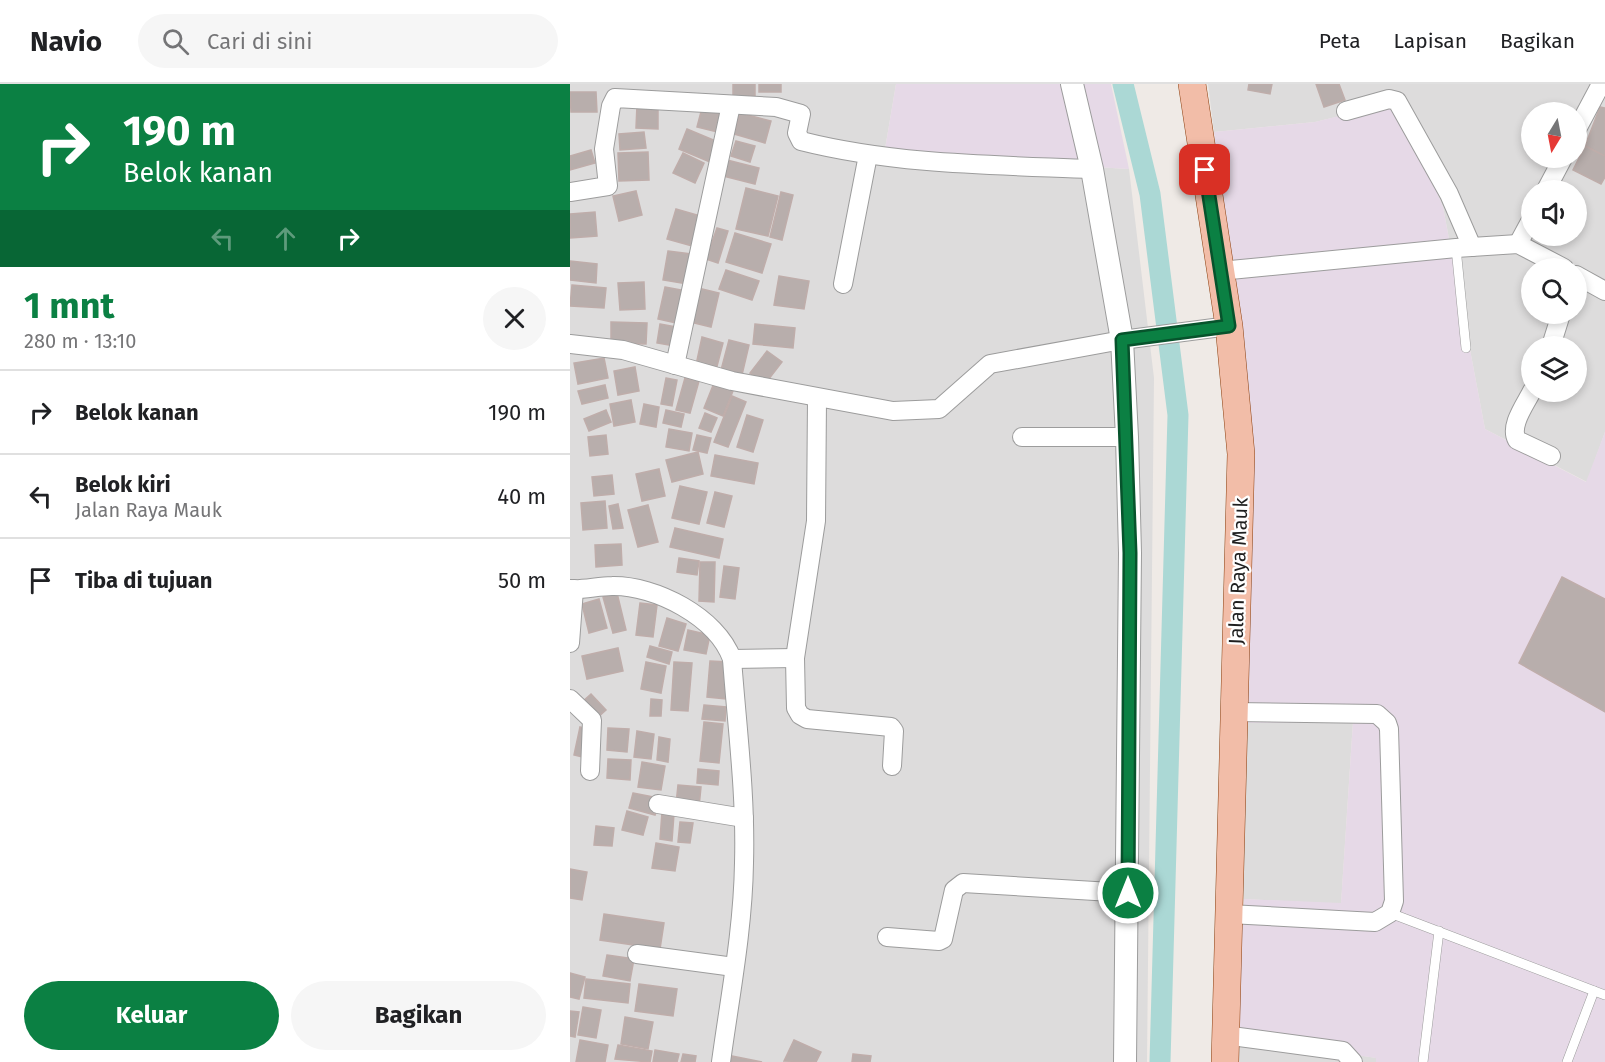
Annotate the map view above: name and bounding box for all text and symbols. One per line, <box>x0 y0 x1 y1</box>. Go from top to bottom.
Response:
search box <box>138 14 558 68</box>
text: Navio <box>30 25 102 58</box>
icon: search <box>159 25 192 58</box>
text: Cari di sini <box>207 28 312 55</box>
text: Peta <box>1319 28 1361 54</box>
text: Lapisan <box>1394 28 1467 54</box>
text: Bagikan <box>1500 28 1575 54</box>
north arrow <box>1521 102 1587 168</box>
map controls <box>1521 102 1587 402</box>
text: 190 m <box>123 106 236 156</box>
icon: right <box>24 108 102 186</box>
pin <box>1179 144 1230 195</box>
icon: arrive <box>1188 153 1221 186</box>
text: Belok kanan <box>123 157 273 189</box>
button: sound <box>1521 180 1587 246</box>
icon: left <box>206 222 239 255</box>
icon: ahead <box>269 222 302 255</box>
icon: right <box>332 222 365 255</box>
button: search <box>1521 258 1587 324</box>
text: 1 mnt <box>24 284 114 328</box>
button: close <box>483 287 546 350</box>
text: 280 m · 13:10 <box>24 329 136 353</box>
button: layers <box>1521 336 1587 402</box>
icon: right <box>24 396 57 429</box>
text: Belok kanan <box>75 399 199 426</box>
text: 190 m <box>488 399 546 426</box>
text: Belok kiri <box>75 471 171 498</box>
icon: left <box>24 480 57 513</box>
text: 40 m <box>497 483 546 510</box>
street label: Jalan Raya Mauk <box>1223 496 1253 645</box>
text: Jalan Raya Mauk <box>75 498 222 522</box>
icon: arrive <box>24 564 57 597</box>
text: Tiba di tujuan <box>75 567 212 594</box>
text: 50 m <box>498 567 546 594</box>
position arrow <box>1096 861 1160 925</box>
button: Keluar <box>24 981 279 1050</box>
button: Bagikan <box>291 981 546 1050</box>

